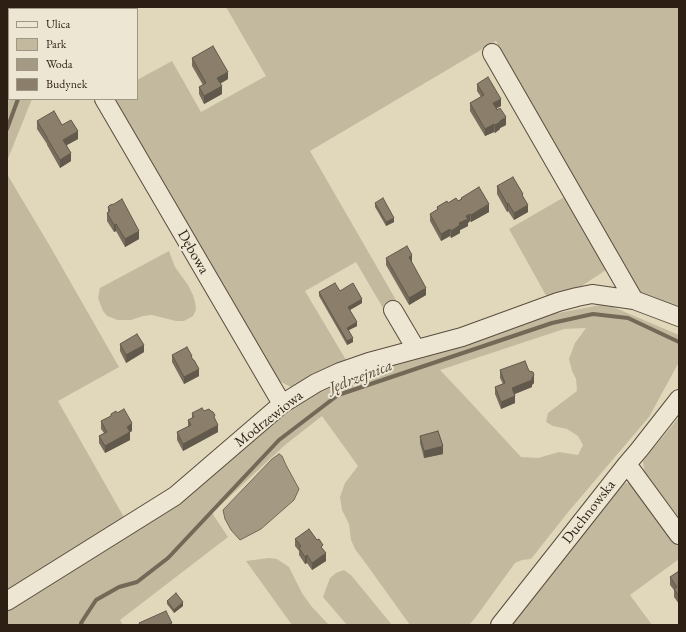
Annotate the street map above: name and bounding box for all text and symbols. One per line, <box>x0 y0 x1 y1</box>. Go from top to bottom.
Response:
legend <box>8 8 138 100</box>
text: Ulica <box>46 16 70 32</box>
text: Park <box>46 36 66 52</box>
text: Woda <box>46 56 73 72</box>
text: Budynek <box>46 76 87 92</box>
street label: Dębowa <box>173 227 213 277</box>
water label: Jędrzejnica <box>327 356 395 398</box>
street label: Modrzewiowa <box>231 387 307 451</box>
street label: Duchnowska <box>558 476 620 548</box>

